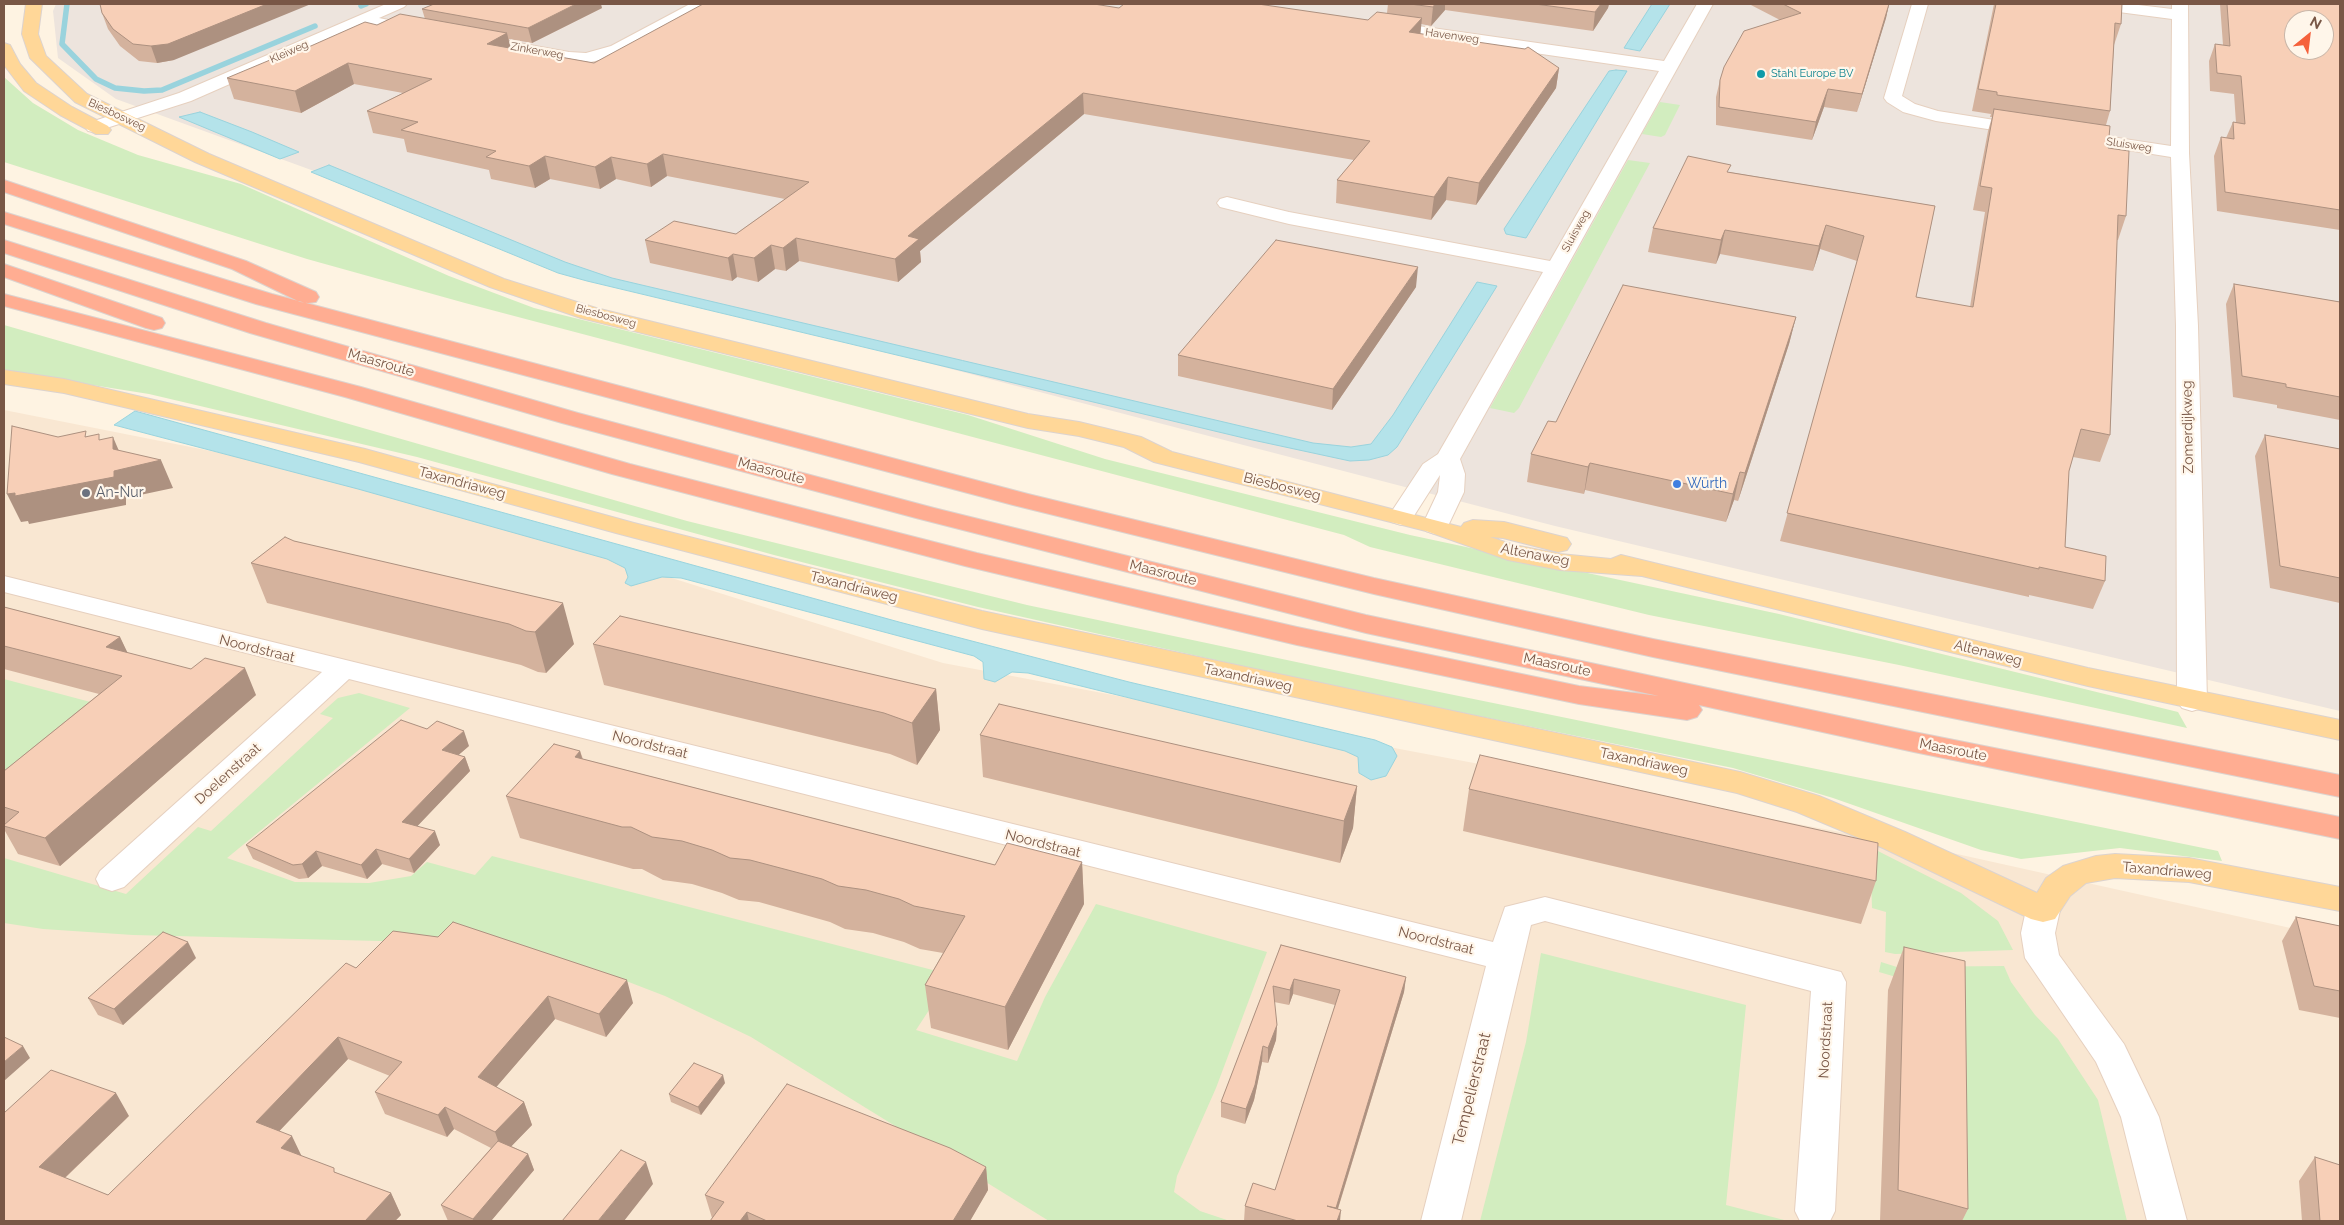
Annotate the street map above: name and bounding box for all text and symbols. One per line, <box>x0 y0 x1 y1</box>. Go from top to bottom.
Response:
north arrow <box>2284 10 2334 60</box>
text: N <box>2307 13 2324 32</box>
street label: Havenweg <box>1424 26 1480 46</box>
street label: Kleiweg <box>268 38 310 66</box>
street label: Zinkerweg <box>509 40 565 62</box>
place label: Stahl Europe BV <box>1771 67 1853 81</box>
marker: Stahl Europe BV <box>1755 68 1767 80</box>
street label: Biesbosweg <box>86 96 148 134</box>
street label: Sluisweg <box>2105 135 2153 155</box>
street label: Sluisweg <box>1559 208 1593 254</box>
street label: Biesbosweg <box>574 302 638 330</box>
street label: Maasroute <box>346 346 416 380</box>
street label: Zomerdijkweg <box>2179 380 2197 474</box>
street label: Maasroute <box>736 454 806 488</box>
street label: Taxandriaweg <box>417 463 507 503</box>
street label: Biesbosweg <box>1242 469 1322 505</box>
place label: Würth <box>1687 476 1727 492</box>
marker: Würth <box>1671 478 1683 490</box>
place label: An-Nur <box>96 485 144 501</box>
marker: An-Nur <box>80 487 92 499</box>
street label: Altenaweg <box>1499 540 1571 570</box>
street label: Maasroute <box>1128 557 1198 589</box>
street label: Taxandriaweg <box>809 568 899 606</box>
street label: Noordstraat <box>218 632 296 666</box>
street label: Altenaweg <box>1952 636 2024 670</box>
street label: Maasroute <box>1522 650 1592 680</box>
street label: Taxandriaweg <box>1202 660 1294 696</box>
street label: Noordstraat <box>611 728 689 762</box>
street label: Maasroute <box>1918 735 1988 765</box>
street label: Doelenstraat <box>192 740 264 808</box>
street label: Taxandriaweg <box>1598 744 1690 780</box>
street label: Noordstraat <box>1004 827 1082 861</box>
street label: Taxandriaweg <box>2122 859 2212 883</box>
street label: Noordstraat <box>1397 924 1475 958</box>
street label: Noordstraat <box>1816 1001 1836 1079</box>
street label: Tempelierstraat <box>1449 1031 1495 1147</box>

